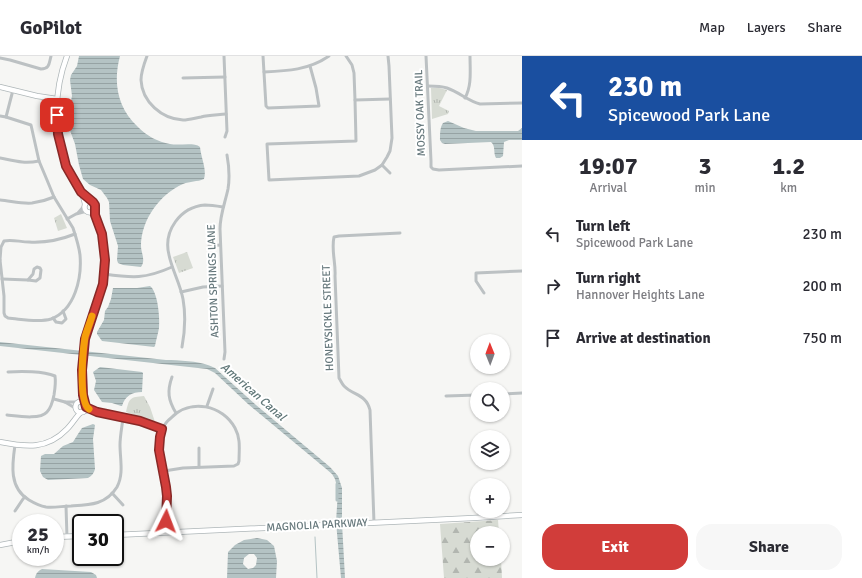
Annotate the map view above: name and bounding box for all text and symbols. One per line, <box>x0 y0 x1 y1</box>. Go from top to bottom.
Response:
text: GoPilot <box>20 16 82 40</box>
text: Map <box>699 19 725 36</box>
text: Layers <box>747 19 786 36</box>
text: Share <box>808 19 842 36</box>
street label: MOSSY OAK TRAIL <box>412 69 428 157</box>
text: 230 m <box>608 70 682 104</box>
icon: left <box>542 72 594 124</box>
pin <box>40 98 74 132</box>
icon: arrive <box>46 104 68 126</box>
text: Spicewood Park Lane <box>608 104 770 126</box>
text: 19:07 <box>579 151 638 181</box>
text: 3 <box>699 151 712 181</box>
text: 1.2 <box>772 151 805 181</box>
text: Arrival <box>590 180 627 196</box>
text: min <box>695 180 716 196</box>
text: km <box>780 180 797 196</box>
text: Turn left <box>576 217 630 235</box>
icon: left <box>542 223 564 245</box>
street label: ASHTON SPRINGS LANE <box>205 224 221 338</box>
text: 230 m <box>802 225 842 243</box>
text: Spicewood Park Lane <box>576 235 693 251</box>
street label: HONEYSICKLE STREET <box>320 264 336 371</box>
text: Turn right <box>576 269 641 287</box>
icon: right <box>542 275 564 297</box>
text: 200 m <box>802 277 842 295</box>
text: Hannover Heights Lane <box>576 287 705 303</box>
icon: arrive <box>542 327 564 349</box>
text: Arrive at destination <box>576 329 711 347</box>
text: 750 m <box>802 329 842 347</box>
north arrow <box>470 334 510 374</box>
map controls <box>470 334 510 566</box>
water label: American Canal <box>217 360 290 425</box>
button: search <box>470 382 510 422</box>
button: layers <box>470 430 510 470</box>
button: + <box>470 478 510 518</box>
position arrow <box>145 500 187 542</box>
speed limit sign: 30 <box>72 514 124 566</box>
street label: MAGNOLIA PARKWAY <box>266 516 368 534</box>
text: 25 <box>27 522 49 547</box>
button: Exit <box>542 524 688 570</box>
button: Share <box>696 524 842 570</box>
button: − <box>470 526 510 566</box>
text: km/h <box>27 544 49 556</box>

